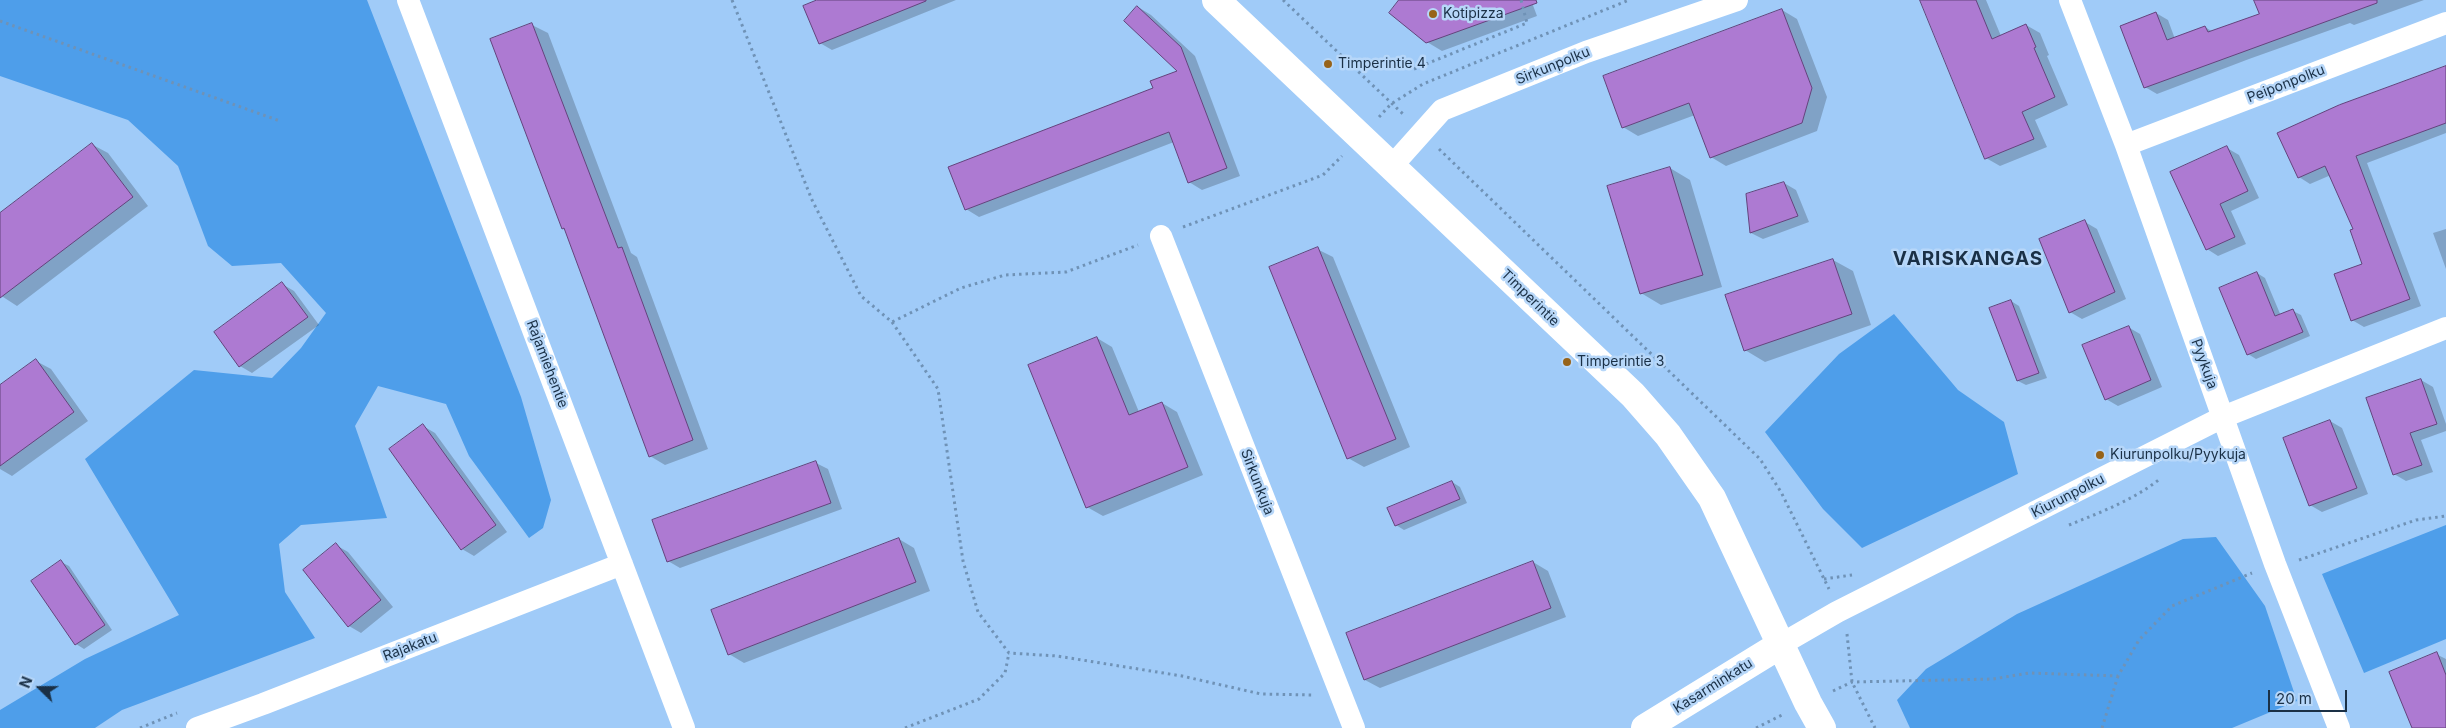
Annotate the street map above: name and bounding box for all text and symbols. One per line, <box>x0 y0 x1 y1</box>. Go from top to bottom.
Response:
place label: Kotipizza <box>1443 6 1504 22</box>
marker: Kotipizza <box>1427 8 1439 20</box>
street label: Sirkunpolku <box>1514 44 1592 88</box>
place label: Timperintie 4 <box>1338 56 1426 72</box>
marker: Timperintie 4 <box>1322 58 1334 70</box>
street label: Peiponpolku <box>2245 61 2327 107</box>
district label: VARISKANGAS <box>1891 248 2045 270</box>
street label: Timperintie <box>1497 266 1563 330</box>
street label: Rajamiehentie <box>523 318 571 410</box>
street label: Pyykuja <box>2187 337 2221 391</box>
place label: Timperintie 3 <box>1577 354 1664 370</box>
marker: Timperintie 3 <box>1561 356 1573 368</box>
street label: Sirkunkuja <box>1237 447 1277 517</box>
place label: Kiurunpolku/Pyykuja <box>2110 447 2246 463</box>
marker: Kiurunpolku/Pyykuja <box>2094 449 2106 461</box>
street label: Kiurunpolku <box>2029 470 2107 522</box>
street label: Rajakatu <box>381 629 439 665</box>
street label: Kasarminkatu <box>1670 655 1756 717</box>
north arrow <box>15 663 65 713</box>
text: N <box>16 674 36 690</box>
scale bar <box>2271 680 2350 712</box>
text: 20 m <box>2276 689 2312 708</box>

